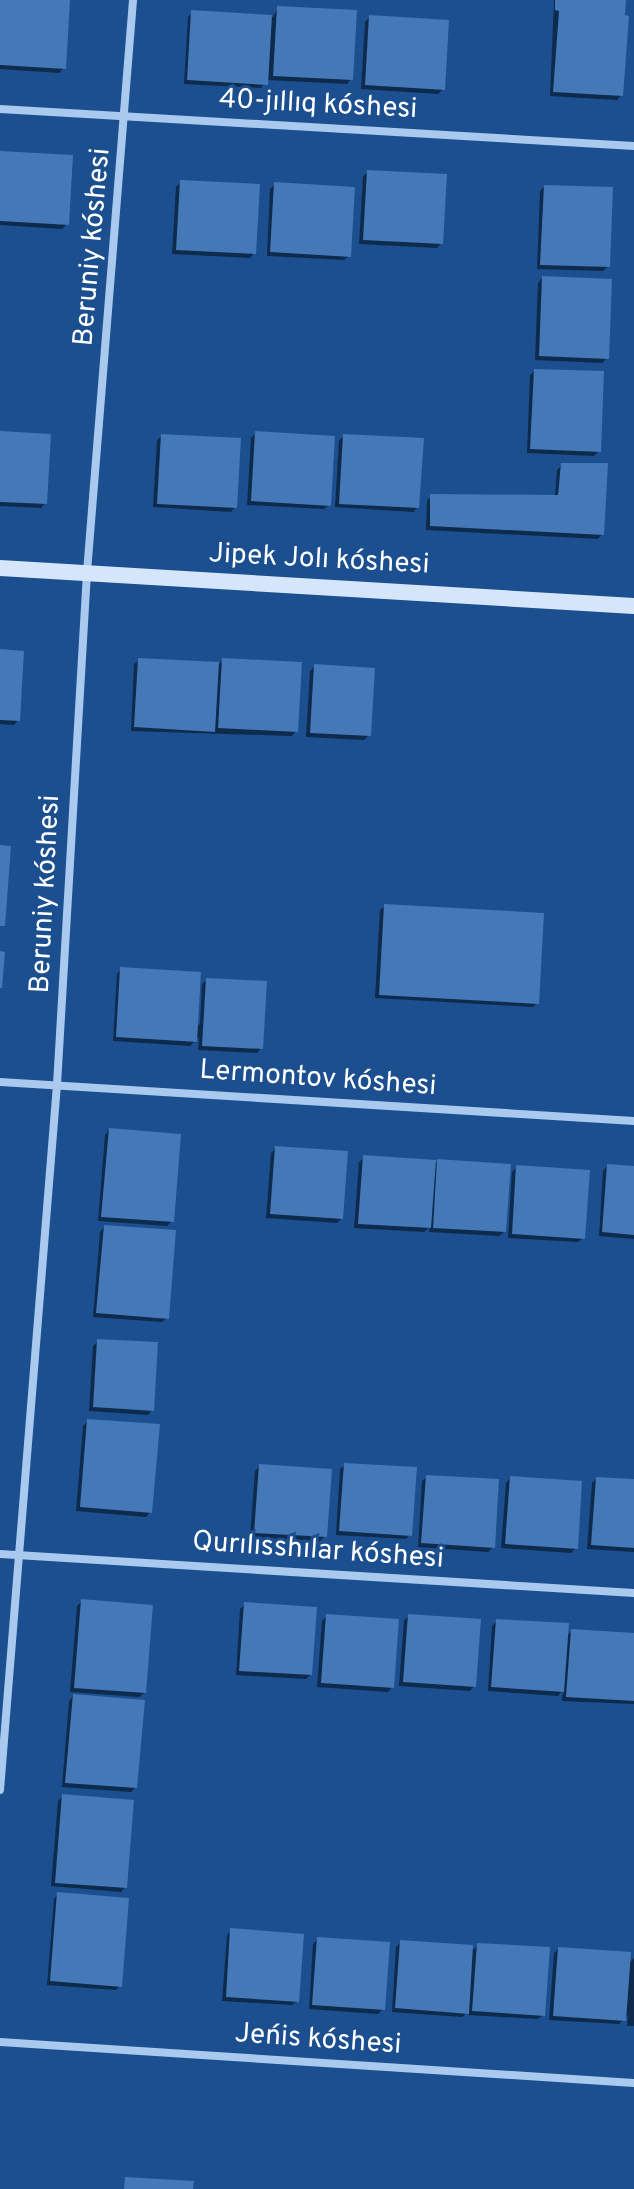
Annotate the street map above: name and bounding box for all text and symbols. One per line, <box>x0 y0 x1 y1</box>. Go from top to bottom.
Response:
street label: 40-jıllıq kóshesi <box>218 83 418 127</box>
street label: Beruniy kóshesi <box>68 147 118 347</box>
street label: Jipek Jolı kóshesi <box>208 537 430 583</box>
street label: Beruniy kóshesi <box>24 794 68 994</box>
street label: Lermontov kóshesi <box>198 1054 438 1104</box>
street label: Qurılısshılar kóshesi <box>191 1525 445 1577</box>
street label: Jeńis kóshesi <box>233 2017 403 2063</box>

